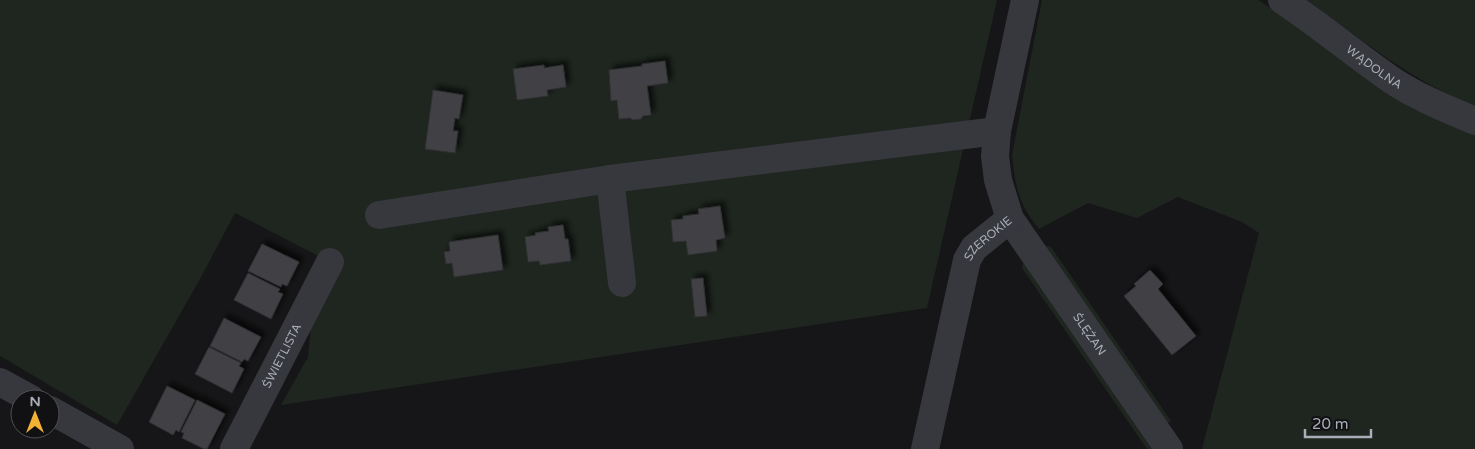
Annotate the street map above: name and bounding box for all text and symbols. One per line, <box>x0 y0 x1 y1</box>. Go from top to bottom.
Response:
street label: WĄDOLNA <box>1343 42 1405 92</box>
street label: SZEROKIE <box>961 213 1015 263</box>
street label: ŚLĘŻAN <box>1070 310 1109 358</box>
street label: ŚWIETLISTA <box>260 321 304 390</box>
north arrow <box>10 389 60 439</box>
text: N <box>29 393 41 410</box>
scale bar <box>1305 406 1371 438</box>
text: 20 m <box>1312 415 1349 433</box>

